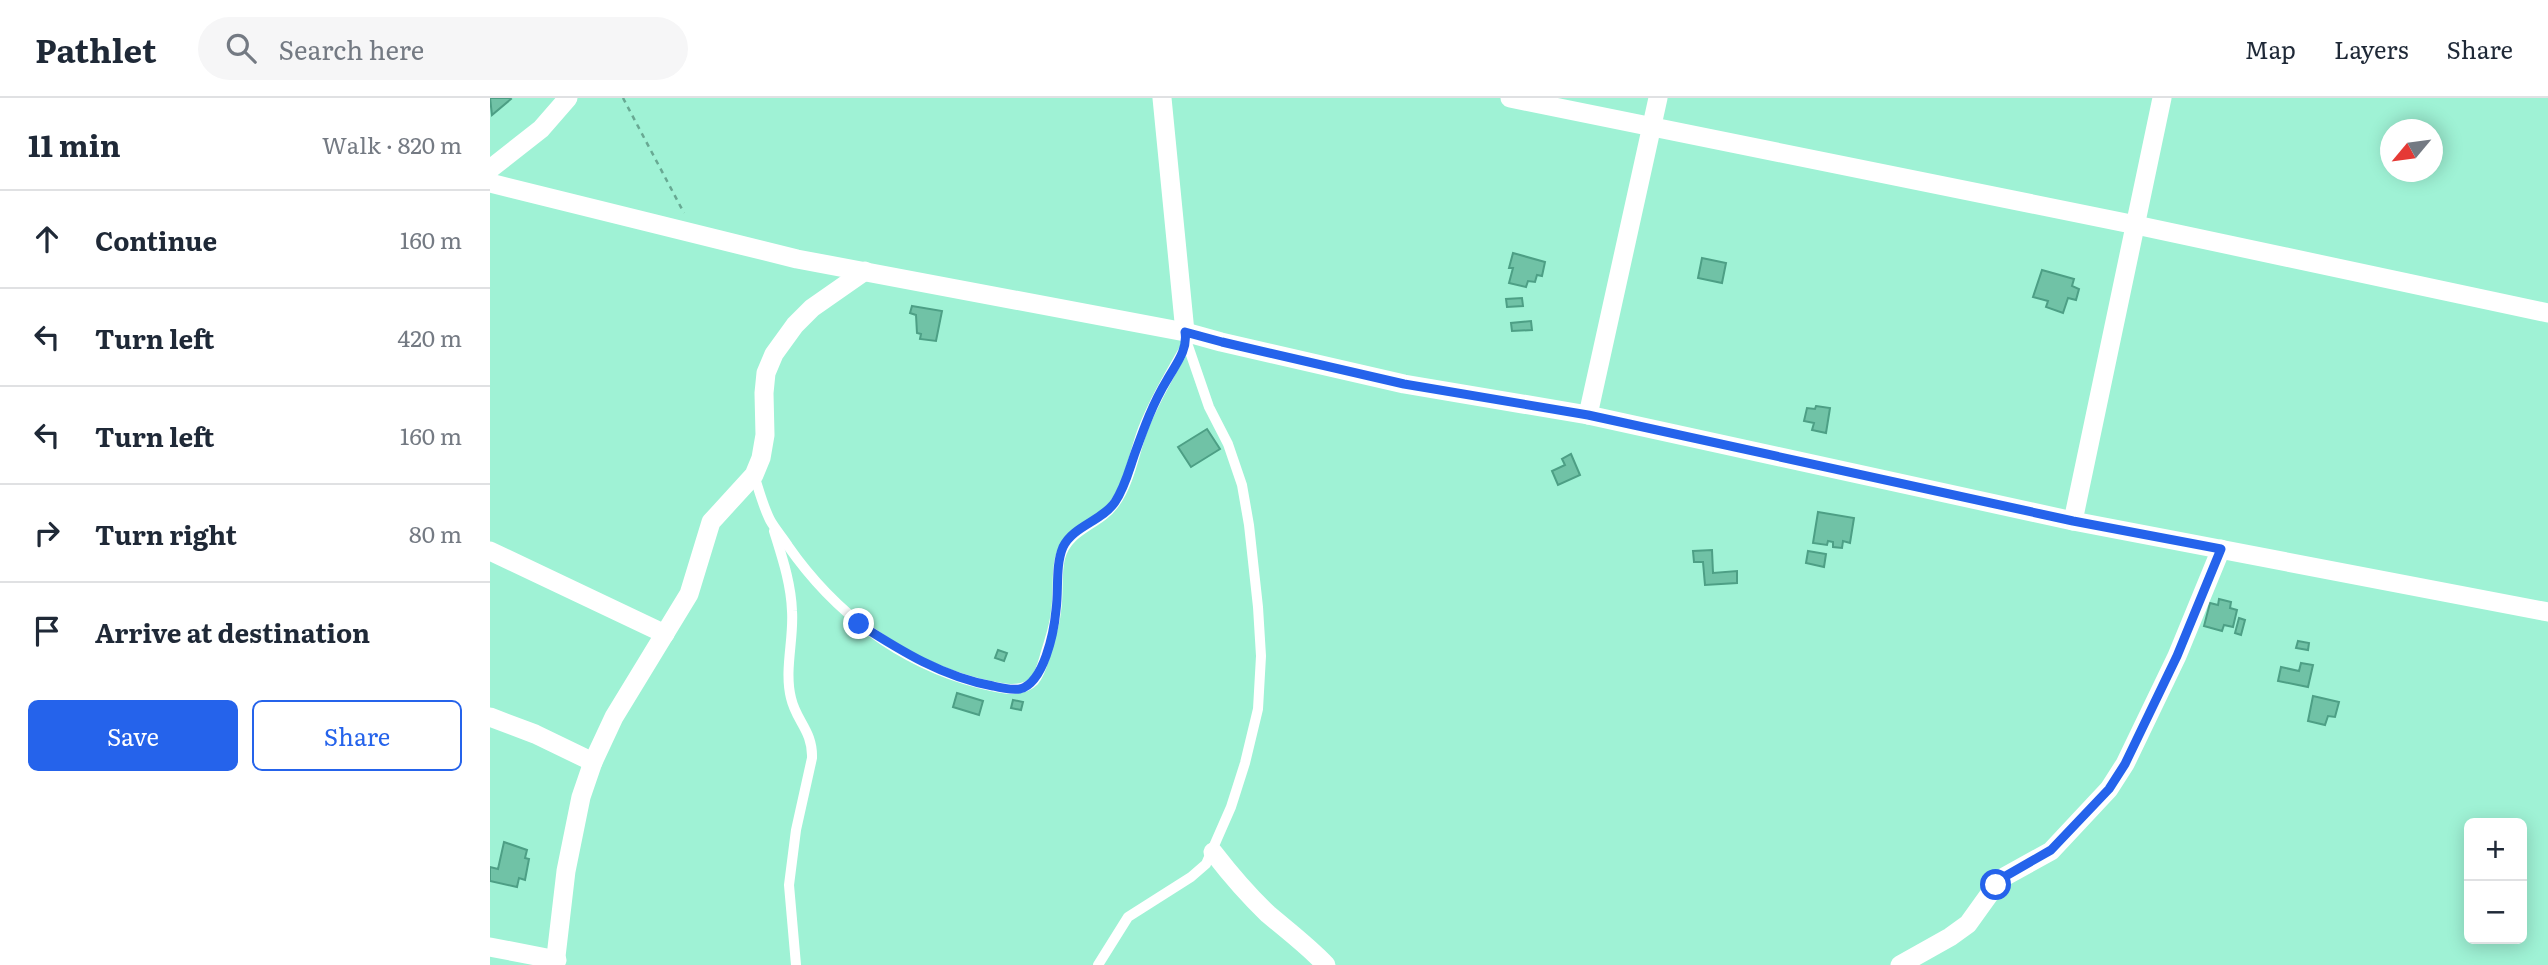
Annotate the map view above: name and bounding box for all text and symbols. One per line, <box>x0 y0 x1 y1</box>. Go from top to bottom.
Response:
search box <box>198 17 688 80</box>
text: Pathlet <box>35 24 156 73</box>
icon: search <box>222 29 260 67</box>
text: Search here <box>278 29 424 68</box>
text: Map <box>2245 31 2296 66</box>
text: Layers <box>2334 31 2408 66</box>
text: Share <box>2446 31 2513 66</box>
north arrow <box>2380 119 2443 182</box>
text: 11 min <box>28 122 121 166</box>
text: Walk · 820 m <box>322 127 462 161</box>
icon: ahead <box>28 220 66 258</box>
text: Continue <box>95 220 217 259</box>
text: 160 m <box>400 222 462 256</box>
icon: left <box>28 318 66 356</box>
text: Turn left <box>95 318 214 357</box>
text: 420 m <box>397 320 462 354</box>
icon: left <box>28 416 66 454</box>
text: Turn left <box>95 416 214 455</box>
text: 160 m <box>400 418 462 452</box>
icon: right <box>28 514 66 552</box>
text: Turn right <box>95 514 237 553</box>
text: 80 m <box>409 516 462 550</box>
route end <box>843 608 874 639</box>
icon: arrive <box>28 612 66 650</box>
text: Arrive at destination <box>95 612 370 651</box>
button: Save <box>28 700 238 771</box>
button: Share <box>252 700 462 771</box>
map controls <box>2464 818 2527 944</box>
button: + <box>2464 818 2527 881</box>
route start <box>1980 869 2011 900</box>
button: − <box>2464 881 2527 944</box>

